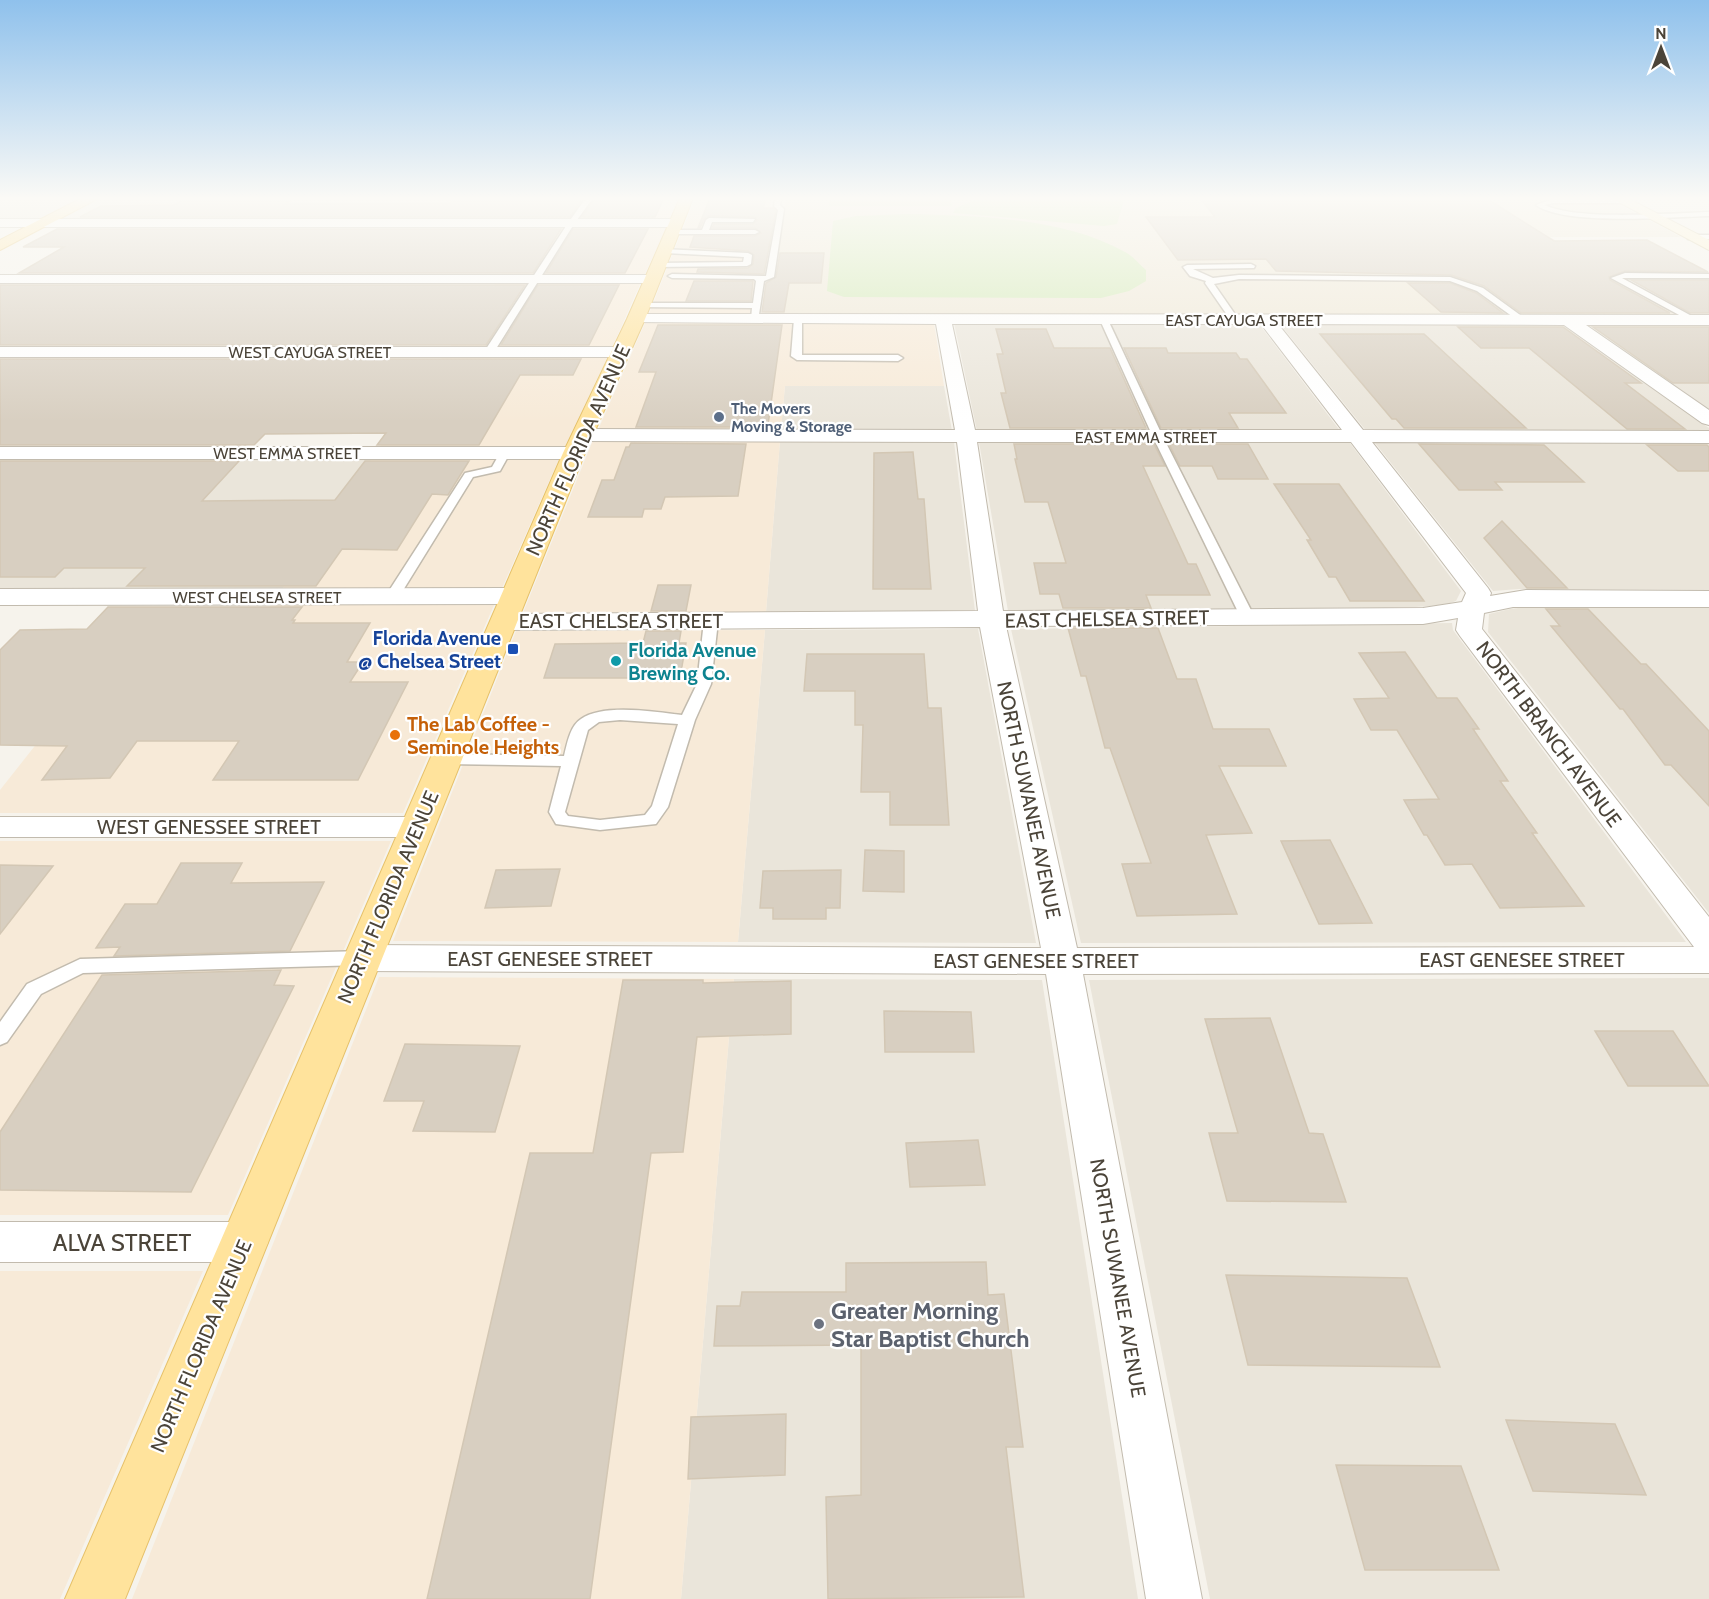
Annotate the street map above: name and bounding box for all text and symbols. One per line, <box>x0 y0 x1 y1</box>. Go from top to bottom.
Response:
north arrow <box>1631 18 1691 78</box>
text: N <box>1655 24 1667 43</box>
street label: EAST CAYUGA STREET <box>1165 311 1323 330</box>
street label: NORTH FLORIDA AVENUE <box>521 341 635 559</box>
street label: WEST CAYUGA STREET <box>229 343 392 362</box>
place label: The Movers Moving & Storage <box>731 399 852 436</box>
marker: The Movers Moving & Storage <box>712 410 726 424</box>
street label: EAST EMMA STREET <box>1075 428 1218 447</box>
street label: WEST EMMA STREET <box>213 444 361 463</box>
street label: WEST CHELSEA STREET <box>173 588 342 607</box>
street label: EAST CHELSEA STREET <box>1005 605 1210 633</box>
street label: EAST CHELSEA STREET <box>519 609 724 633</box>
place label: Florida Avenue @ Chelsea Street <box>358 626 501 673</box>
street label: NORTH BRANCH AVENUE <box>1471 636 1627 832</box>
place label: Florida Avenue Brewing Co. <box>628 638 756 685</box>
marker: Florida Avenue @ Chelsea Street <box>506 642 520 656</box>
marker: Florida Avenue Brewing Co. <box>609 654 623 668</box>
street label: NORTH SUWANEE AVENUE <box>992 679 1066 921</box>
place label: The Lab Coffee - Seminole Heights <box>407 712 559 759</box>
marker: The Lab Coffee - Seminole Heights <box>388 728 402 742</box>
street label: NORTH FLORIDA AVENUE <box>332 787 444 1007</box>
street label: WEST GENESSEE STREET <box>97 815 321 839</box>
street label: EAST GENESEE STREET <box>447 947 653 971</box>
street label: EAST GENESEE STREET <box>1419 948 1625 972</box>
street label: EAST GENESEE STREET <box>933 949 1139 973</box>
street label: NORTH SUWANEE AVENUE <box>1085 1157 1151 1399</box>
street label: ALVA STREET <box>53 1228 192 1257</box>
street label: NORTH FLORIDA AVENUE <box>145 1236 257 1456</box>
place label: Greater Morning Star Baptist Church <box>831 1296 1029 1353</box>
marker: Greater Morning Star Baptist Church <box>812 1317 826 1331</box>

